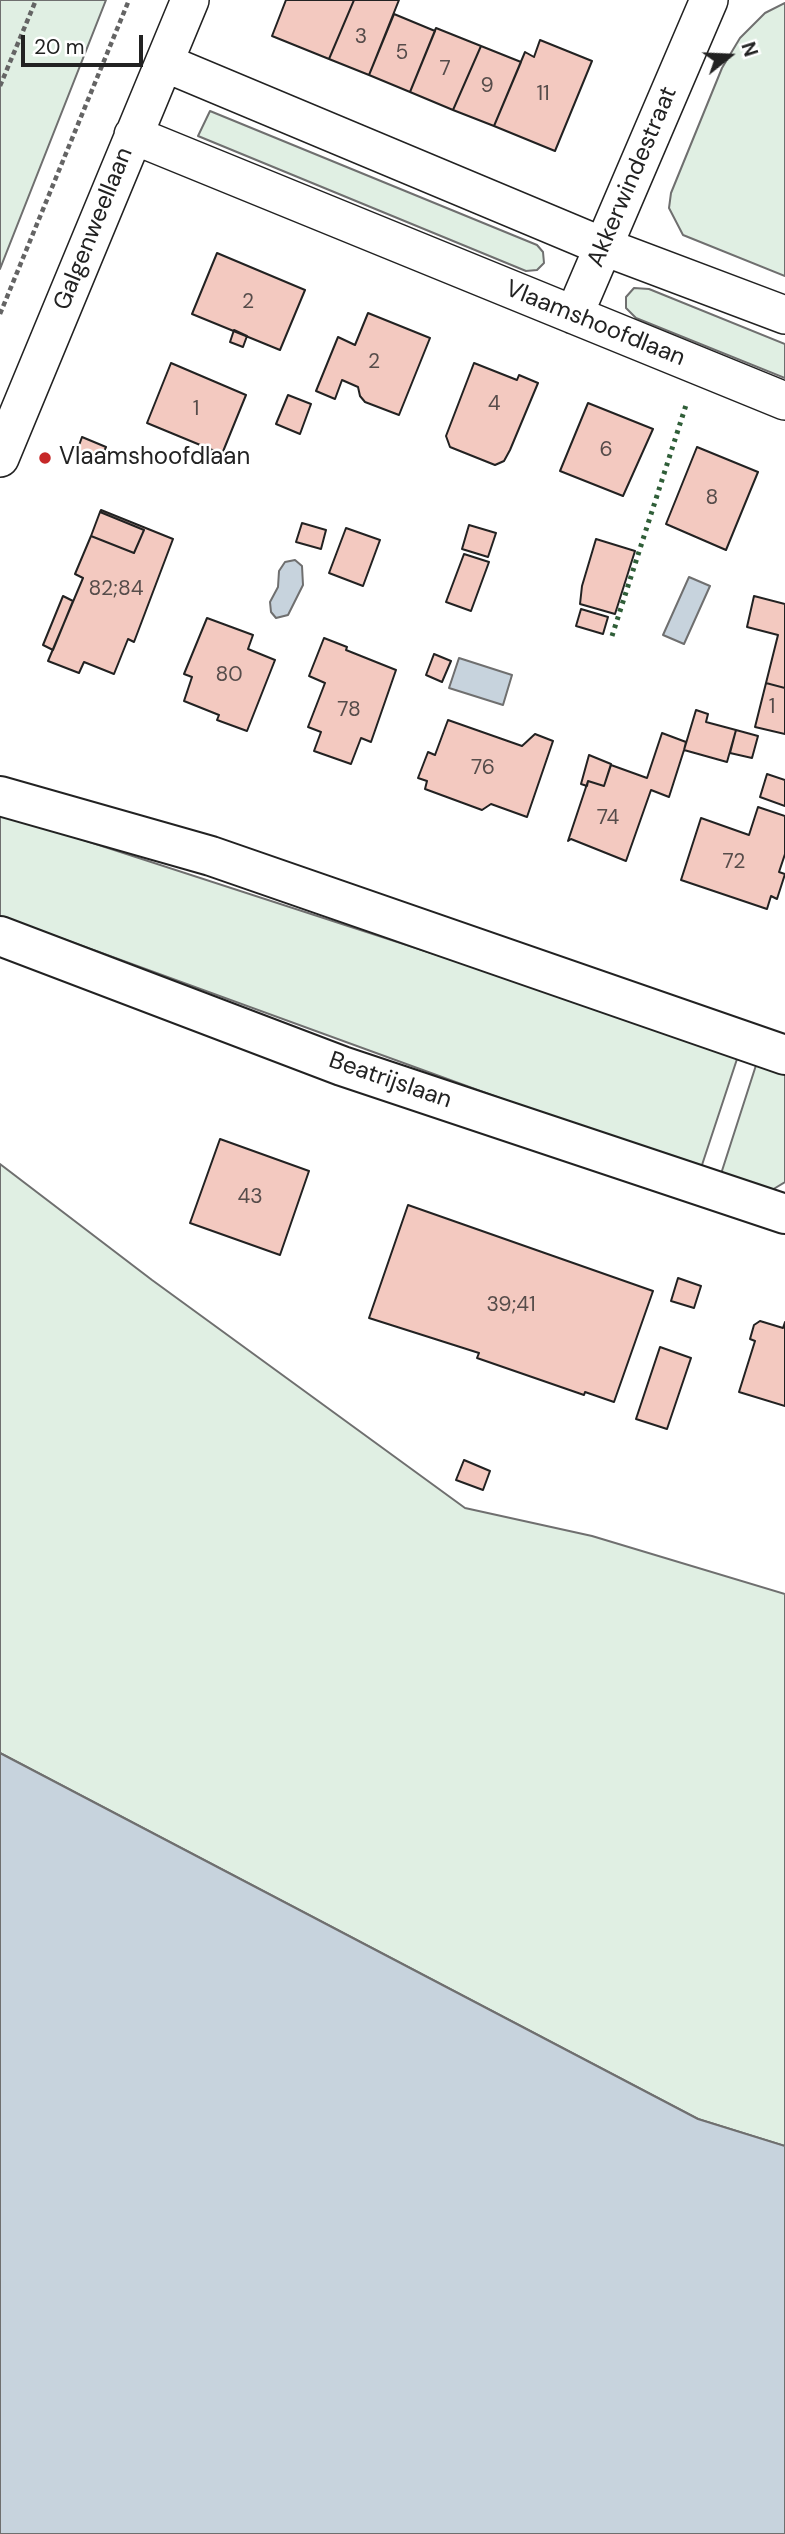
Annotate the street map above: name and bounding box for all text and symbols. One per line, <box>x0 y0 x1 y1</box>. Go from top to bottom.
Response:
scale bar <box>24 21 147 65</box>
north arrow <box>694 21 764 91</box>
house number: 3 <box>355 24 367 50</box>
text: 20 m <box>34 33 85 61</box>
text: N <box>735 39 763 60</box>
house number: 5 <box>396 40 408 66</box>
house number: 7 <box>439 56 451 82</box>
house number: 9 <box>480 73 494 99</box>
house number: 11 <box>536 81 550 107</box>
street label: Akkerwindestraat <box>582 82 684 272</box>
street label: Galgenweellaan <box>48 144 140 314</box>
street label: Vlaamshoofdlaan <box>501 275 689 373</box>
house number: 2 <box>242 289 254 315</box>
house number: 2 <box>368 349 380 375</box>
house number: 4 <box>488 391 500 417</box>
house number: 1 <box>193 396 199 422</box>
house number: 6 <box>599 437 613 463</box>
place label: Vlaamshoofdlaan <box>59 444 250 472</box>
marker: Vlaamshoofdlaan <box>37 450 53 466</box>
house number: 8 <box>706 485 718 511</box>
house number: 82;84 <box>89 576 143 602</box>
house number: 80 <box>215 662 243 688</box>
house number: 1 <box>769 694 775 720</box>
house number: 78 <box>337 697 361 723</box>
house number: 76 <box>471 755 495 781</box>
house number: 74 <box>597 805 619 831</box>
house number: 72 <box>723 849 745 875</box>
street label: Beatrijslaan <box>325 1047 455 1115</box>
house number: 43 <box>237 1184 263 1210</box>
house number: 39;41 <box>486 1292 536 1318</box>

